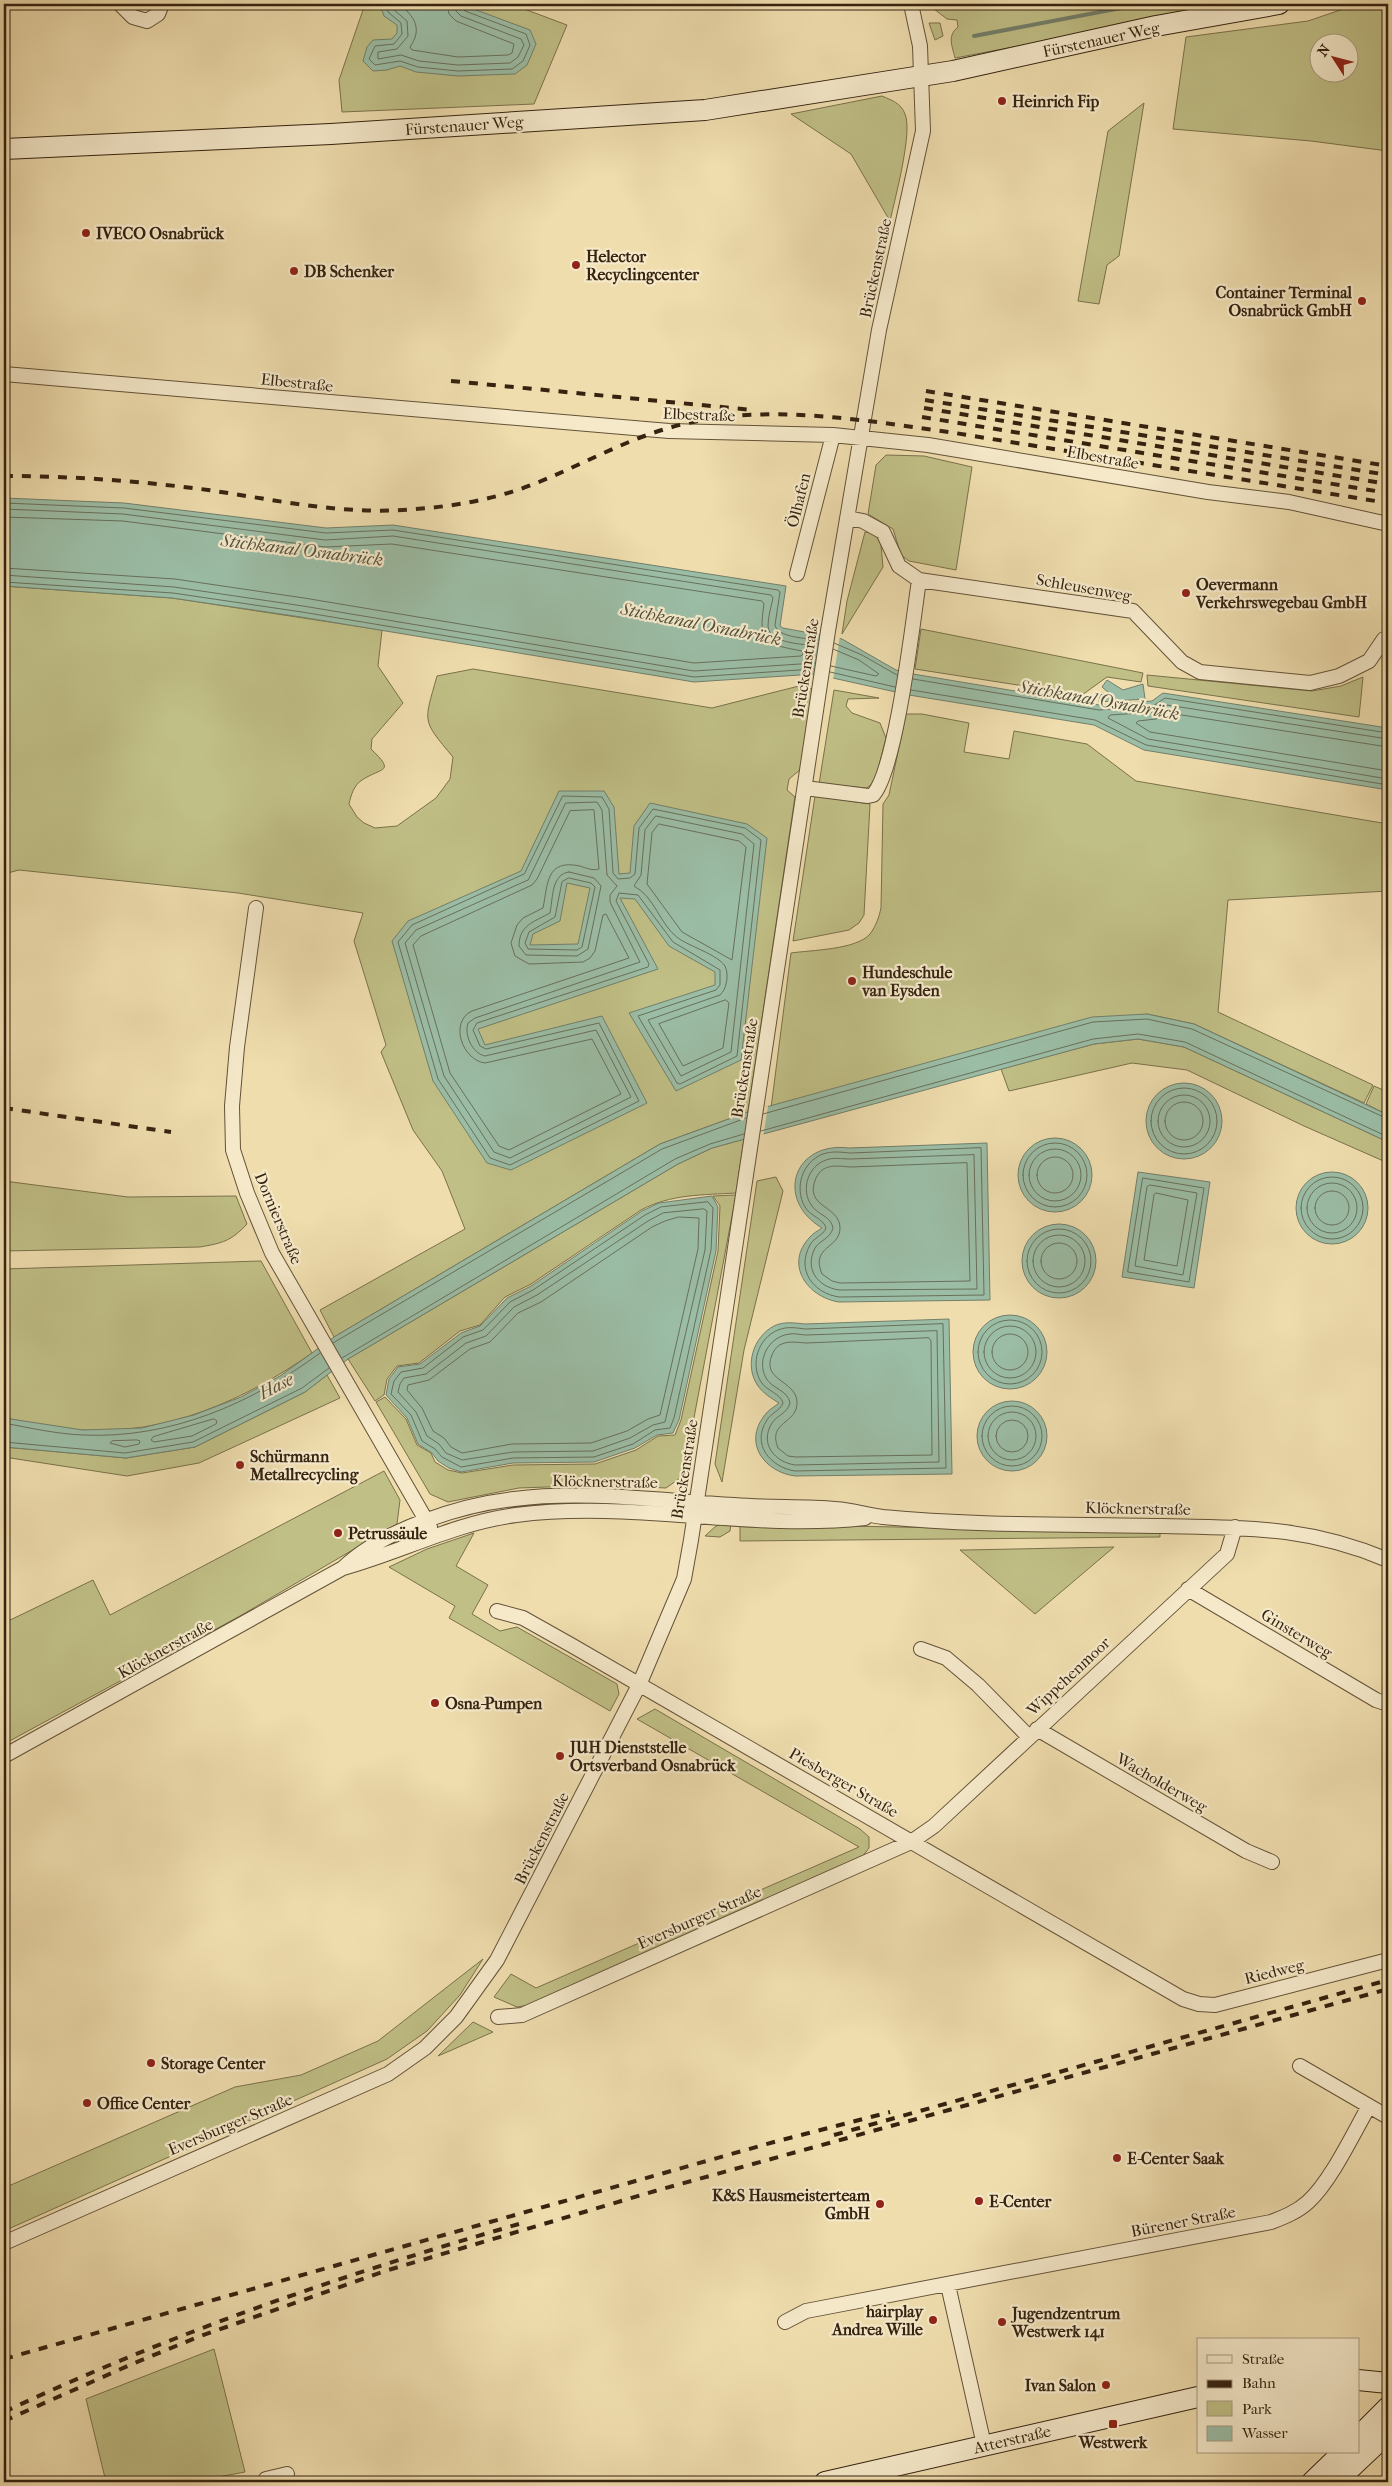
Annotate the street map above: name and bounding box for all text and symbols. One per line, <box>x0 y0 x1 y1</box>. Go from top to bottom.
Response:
street label: Fürstenauer Weg <box>1041 18 1162 61</box>
north arrow <box>1310 32 1360 82</box>
text: N <box>1314 41 1334 60</box>
place label: Heinrich Fip <box>1012 92 1100 112</box>
marker: Heinrich Fip <box>996 95 1008 107</box>
street label: Fürstenauer Weg <box>404 112 524 139</box>
street label: Brückenstraße <box>856 217 895 319</box>
place label: IVECO Osnabrück <box>96 224 225 243</box>
marker: IVECO Osnabrück <box>80 227 92 239</box>
place label: Helector Recyclingcenter <box>586 247 700 285</box>
marker: Helector Recyclingcenter <box>570 259 582 271</box>
place label: DB Schenker <box>304 262 395 281</box>
marker: DB Schenker <box>288 265 300 277</box>
place label: Container Terminal Osnabrück GmbH <box>1216 283 1353 320</box>
marker: Container Terminal Osnabrück GmbH <box>1356 295 1368 307</box>
street label: Elbestraße <box>260 369 334 396</box>
street label: Elbestraße <box>662 404 736 425</box>
street label: Elbestraße <box>1065 442 1141 473</box>
street label: Ölhafen <box>783 470 815 529</box>
water label: Stichkanal Osnabrück <box>219 530 384 571</box>
street label: Schleusenweg <box>1035 570 1133 605</box>
place label: Oevermann Verkehrswegebau GmbH <box>1195 575 1367 613</box>
marker: Oevermann Verkehrswegebau GmbH <box>1180 587 1192 599</box>
water label: Stichkanal Osnabrück <box>618 598 783 650</box>
street label: Brückenstraße <box>788 617 823 719</box>
water label: Stichkanal Osnabrück <box>1016 676 1181 725</box>
place label: Hundeschule van Eysden <box>861 963 952 1001</box>
marker: Hundeschule van Eysden <box>846 975 858 987</box>
street label: Brückenstraße <box>727 1017 762 1119</box>
street label: Dornierstraße <box>251 1169 306 1267</box>
water label: Hase <box>254 1369 298 1404</box>
street label: Brückenstraße <box>667 1418 702 1520</box>
place label: Schürmann Metallrecycling <box>249 1447 359 1485</box>
marker: Schürmann Metallrecycling <box>234 1459 246 1471</box>
street label: Klöcknerstraße <box>552 1471 658 1492</box>
street label: Klöcknerstraße <box>1085 1498 1191 1519</box>
place label: Petrussäule <box>348 1524 427 1543</box>
marker: Petrussäule <box>332 1527 344 1539</box>
street label: Ginsterweg <box>1258 1605 1336 1662</box>
street label: Klöcknerstraße <box>114 1614 216 1682</box>
street label: Wippchenmoor <box>1022 1633 1114 1720</box>
place label: Osna-Pumpen <box>445 1694 543 1714</box>
marker: Osna-Pumpen <box>429 1697 441 1709</box>
place label: JUH Dienststelle Ortsverband Osnabrück <box>568 1738 736 1775</box>
street label: Piesberger Straße <box>786 1744 902 1821</box>
street label: Wacholderweg <box>1112 1748 1211 1816</box>
marker: JUH Dienststelle Ortsverband Osnabrück <box>554 1750 566 1762</box>
street label: Brückenstraße <box>510 1789 573 1888</box>
street label: Eversburger Straße <box>634 1882 764 1953</box>
street label: Riedweg <box>1242 1955 1306 1988</box>
place label: Storage Center <box>161 2054 267 2074</box>
marker: Storage Center <box>145 2057 157 2069</box>
street label: Eversburger Straße <box>165 2090 295 2159</box>
place label: Office Center <box>97 2094 192 2113</box>
marker: Office Center <box>81 2097 93 2109</box>
place label: E-Center Saak <box>1127 2149 1225 2168</box>
marker: E-Center Saak <box>1111 2152 1123 2164</box>
place label: K&S Hausmeisterteam GmbH <box>712 2186 871 2223</box>
place label: E-Center <box>989 2192 1052 2211</box>
marker: E-Center <box>973 2195 985 2207</box>
marker: K&S Hausmeisterteam GmbH <box>874 2198 886 2210</box>
street label: Bürener Straße <box>1129 2202 1237 2241</box>
place label: hairplay Andrea Wille <box>831 2302 924 2339</box>
place label: Jugendzentrum Westwerk 141 <box>1010 2304 1121 2342</box>
marker: hairplay Andrea Wille <box>927 2314 939 2326</box>
marker: Jugendzentrum Westwerk 141 <box>996 2316 1008 2328</box>
legend <box>1197 2338 1360 2454</box>
text: Straße <box>1242 2350 1285 2368</box>
text: Bahn <box>1242 2374 1276 2392</box>
place label: Ivan Salon <box>1025 2376 1097 2395</box>
marker: Ivan Salon <box>1100 2379 1112 2391</box>
text: Park <box>1242 2400 1272 2418</box>
marker: Westwerk <box>1107 2418 1119 2430</box>
street label: Atterstraße <box>971 2421 1053 2458</box>
text: Wasser <box>1241 2424 1288 2442</box>
place label: Westwerk <box>1078 2433 1148 2452</box>

